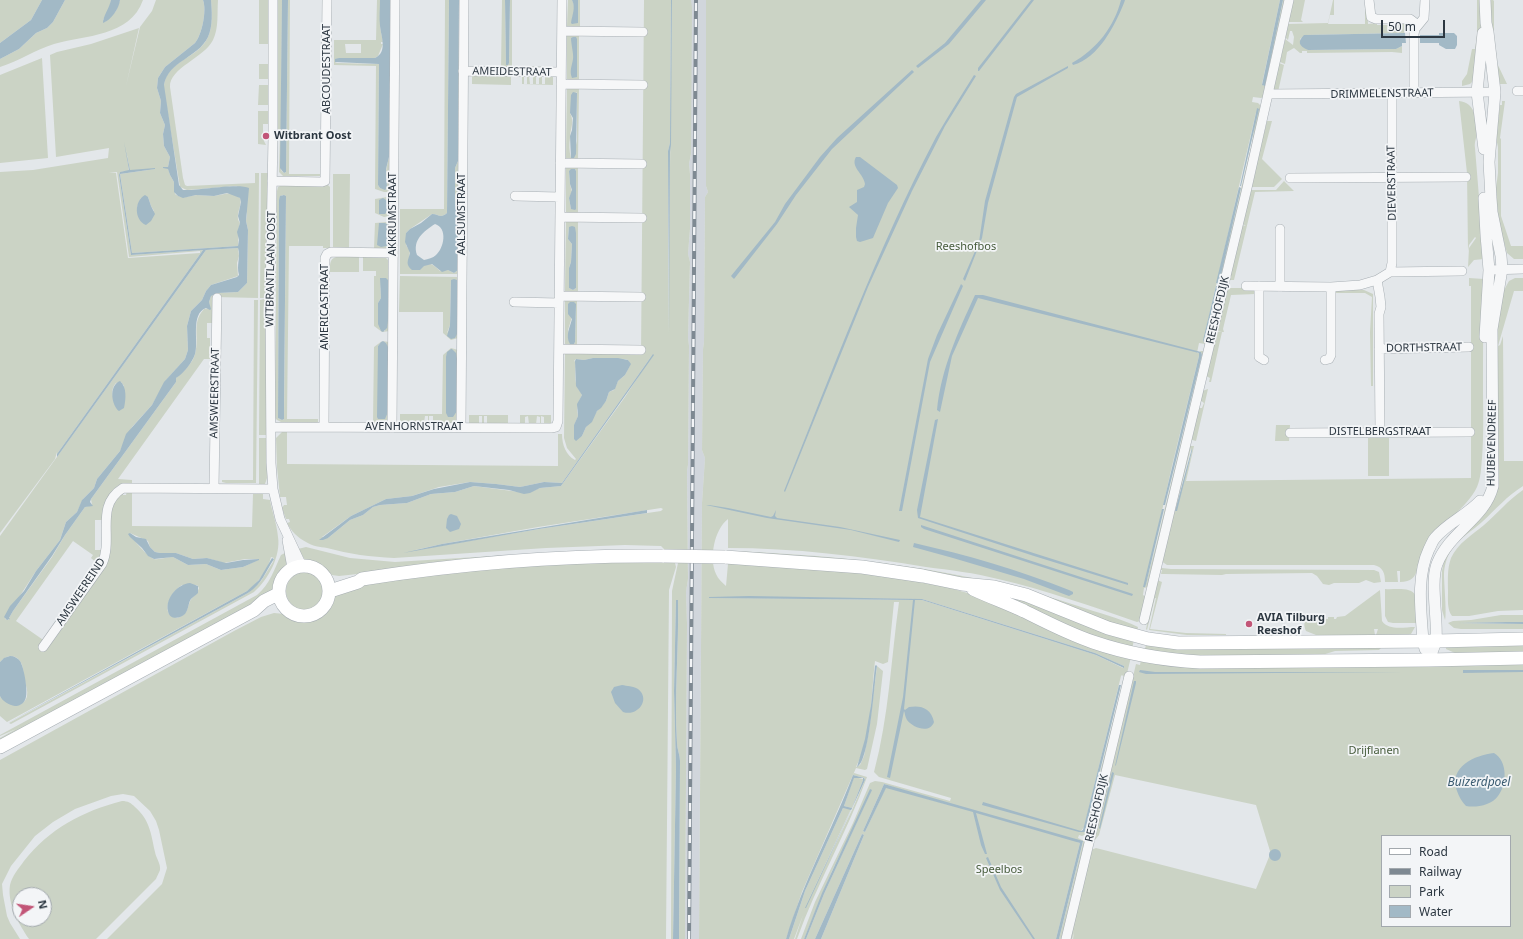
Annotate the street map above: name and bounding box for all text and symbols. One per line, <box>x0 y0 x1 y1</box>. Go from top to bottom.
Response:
scale bar <box>1383 12 1447 38</box>
text: 50 m <box>1388 18 1416 35</box>
street label: ABCOUDESTRAAT <box>320 24 334 114</box>
street label: AMEIDESTRAAT <box>472 65 552 79</box>
street label: DRIMMELENSTRAAT <box>1330 86 1434 102</box>
place label: Witbrant Oost <box>274 129 352 143</box>
marker: Witbrant Oost <box>261 131 271 141</box>
street label: DIEVERSTRAAT <box>1385 145 1399 221</box>
street label: AKKRUMSTRAAT <box>386 172 400 256</box>
street label: AALSUMSTRAAT <box>455 173 469 255</box>
street label: WITBRANTLAAN OOST <box>263 211 279 327</box>
park label: Reeshofbos <box>936 240 996 254</box>
street label: AMERICASTRAAT <box>318 264 332 350</box>
street label: REESHOFDIJK <box>1204 275 1232 345</box>
street label: DORTHSTRAAT <box>1386 341 1462 355</box>
street label: AMSWEERSTRAAT <box>208 348 222 438</box>
street label: HUIBEVENDREEF <box>1485 399 1499 487</box>
street label: AVENHORNSTRAAT <box>365 420 463 434</box>
street label: DISTELBERGSTRAAT <box>1329 425 1431 439</box>
street label: AMSWEEREIND <box>54 556 108 628</box>
place label: AVIA Tilburg Reeshof <box>1257 611 1325 637</box>
marker: AVIA Tilburg Reeshof <box>1244 619 1254 629</box>
park label: Drijflanen <box>1349 744 1399 758</box>
street label: REESHOFDIJK <box>1083 773 1111 843</box>
water label: Buizerdpoel <box>1448 776 1510 790</box>
legend <box>1381 835 1511 927</box>
text: Road <box>1419 843 1448 860</box>
park label: Speelbos <box>976 863 1022 877</box>
text: Railway <box>1419 863 1462 880</box>
text: Park <box>1419 883 1444 900</box>
north arrow <box>12 887 52 927</box>
text: N <box>35 898 52 910</box>
text: Water <box>1419 903 1453 920</box>

